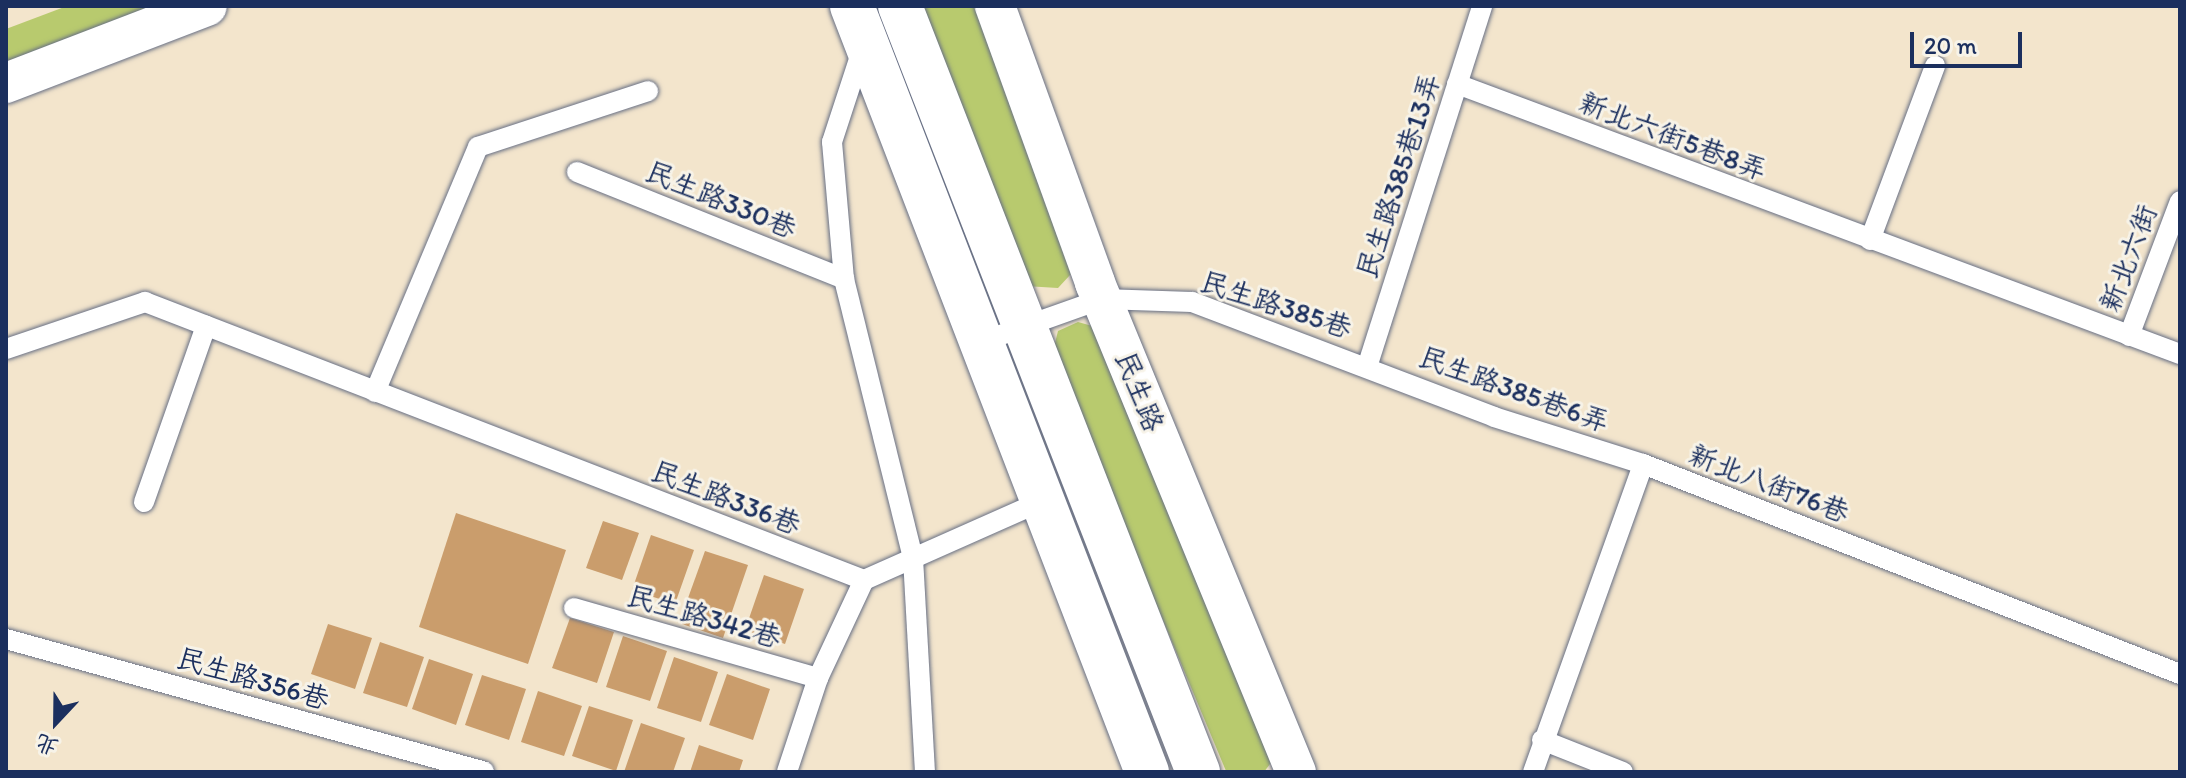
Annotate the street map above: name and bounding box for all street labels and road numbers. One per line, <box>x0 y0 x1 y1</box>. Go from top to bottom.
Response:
street label: 民生路385巷13弄 <box>1349 69 1447 283</box>
street label: 新北六街5巷8弄 <box>1575 85 1771 187</box>
street label: 民生路330巷 <box>641 153 801 245</box>
street label: 新北六街 <box>2092 200 2164 316</box>
street label: 民生路385巷 <box>1196 264 1356 344</box>
street label: 民生路385巷6弄 <box>1414 339 1614 439</box>
street label: 民生路 <box>1109 346 1171 436</box>
street label: 新北八街76巷 <box>1684 437 1854 529</box>
street label: 民生路336巷 <box>647 453 805 541</box>
street label: 民生路342巷 <box>623 578 785 654</box>
street label: 民生路356巷 <box>173 640 333 716</box>

